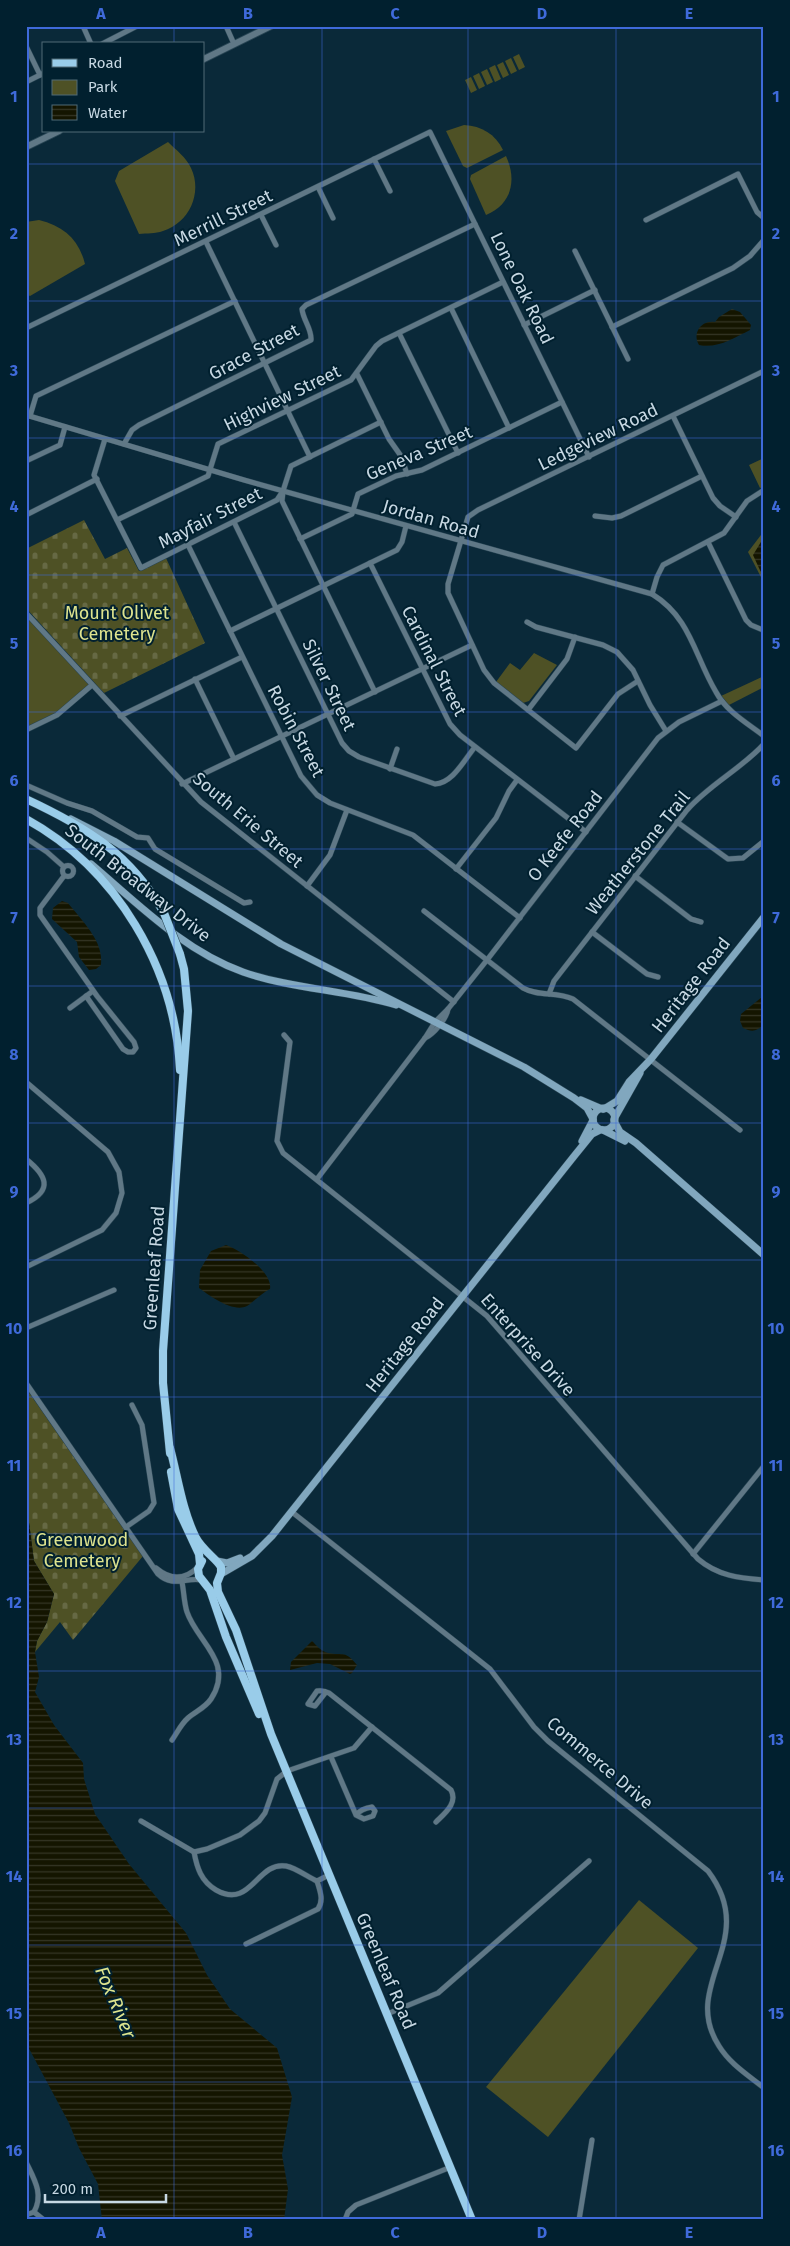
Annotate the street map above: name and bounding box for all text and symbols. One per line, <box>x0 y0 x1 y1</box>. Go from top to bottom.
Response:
text: A <box>95 4 106 23</box>
text: B <box>243 4 253 23</box>
text: C <box>390 4 400 23</box>
text: D <box>537 4 547 23</box>
text: E <box>685 4 693 23</box>
legend <box>42 42 205 132</box>
text: Road <box>88 54 123 72</box>
text: Park <box>88 78 118 96</box>
text: 1 <box>10 87 18 106</box>
text: 1 <box>772 87 780 106</box>
text: Water <box>88 104 127 122</box>
street label: Merrill Street <box>170 184 276 251</box>
text: 2 <box>10 224 18 243</box>
text: 2 <box>772 224 780 243</box>
street label: Lone Oak Road <box>485 228 559 348</box>
street label: Grace Street <box>205 319 303 385</box>
street label: Highview Street <box>220 360 344 436</box>
text: 3 <box>9 361 18 380</box>
text: 3 <box>771 361 780 380</box>
street label: Ledgeview Road <box>534 398 662 476</box>
street label: Geneva Street <box>362 421 476 485</box>
street label: Mayfair Street <box>154 482 266 554</box>
street label: Jordan Road <box>380 495 482 543</box>
text: 4 <box>9 497 19 516</box>
text: 4 <box>771 497 781 516</box>
park label: Mount Olivet Cemetery <box>65 602 170 645</box>
street label: Cardinal Street <box>397 602 471 720</box>
text: 5 <box>10 634 19 653</box>
text: 5 <box>772 634 781 653</box>
street label: Silver Street <box>297 636 361 735</box>
street label: Robin Street <box>263 681 330 781</box>
street label: South Erie Street <box>188 767 308 873</box>
text: 6 <box>9 771 19 790</box>
text: 6 <box>771 771 781 790</box>
street label: O Keefe Road <box>523 786 607 886</box>
street label: Weatherstone Trail <box>581 787 695 919</box>
street label: South Broadway Drive <box>61 819 215 947</box>
text: 7 <box>10 908 18 927</box>
text: 7 <box>772 908 780 927</box>
street label: Heritage Road <box>647 933 735 1037</box>
text: 8 <box>9 1045 19 1064</box>
text: 8 <box>771 1045 781 1064</box>
text: 9 <box>10 1182 19 1201</box>
text: 9 <box>772 1182 781 1201</box>
street label: Greenleaf Road <box>139 1205 169 1331</box>
street label: Enterprise Drive <box>476 1289 580 1401</box>
street label: Heritage Road <box>361 1293 449 1397</box>
text: 10 <box>6 1319 22 1338</box>
text: 10 <box>768 1319 784 1338</box>
text: 11 <box>7 1456 21 1475</box>
text: 11 <box>769 1456 783 1475</box>
park label: Greenwood Cemetery <box>36 1529 128 1572</box>
text: 12 <box>6 1593 22 1612</box>
text: 12 <box>768 1593 784 1612</box>
street label: Commerce Drive <box>542 1712 658 1814</box>
text: 13 <box>6 1730 22 1749</box>
text: 13 <box>768 1730 784 1749</box>
text: 14 <box>6 1867 22 1886</box>
text: 14 <box>768 1867 784 1886</box>
street label: Greenleaf Road <box>351 1909 421 2033</box>
water label: Fox River <box>90 1963 141 2042</box>
text: 15 <box>6 2004 22 2023</box>
text: 15 <box>768 2004 784 2023</box>
text: 16 <box>6 2141 22 2160</box>
text: 16 <box>768 2141 784 2160</box>
scale bar <box>45 2171 166 2203</box>
text: 200 m <box>52 2180 93 2198</box>
text: A <box>95 2223 106 2242</box>
text: B <box>243 2223 253 2242</box>
text: C <box>390 2223 400 2242</box>
text: D <box>537 2223 547 2242</box>
text: E <box>685 2223 693 2242</box>

